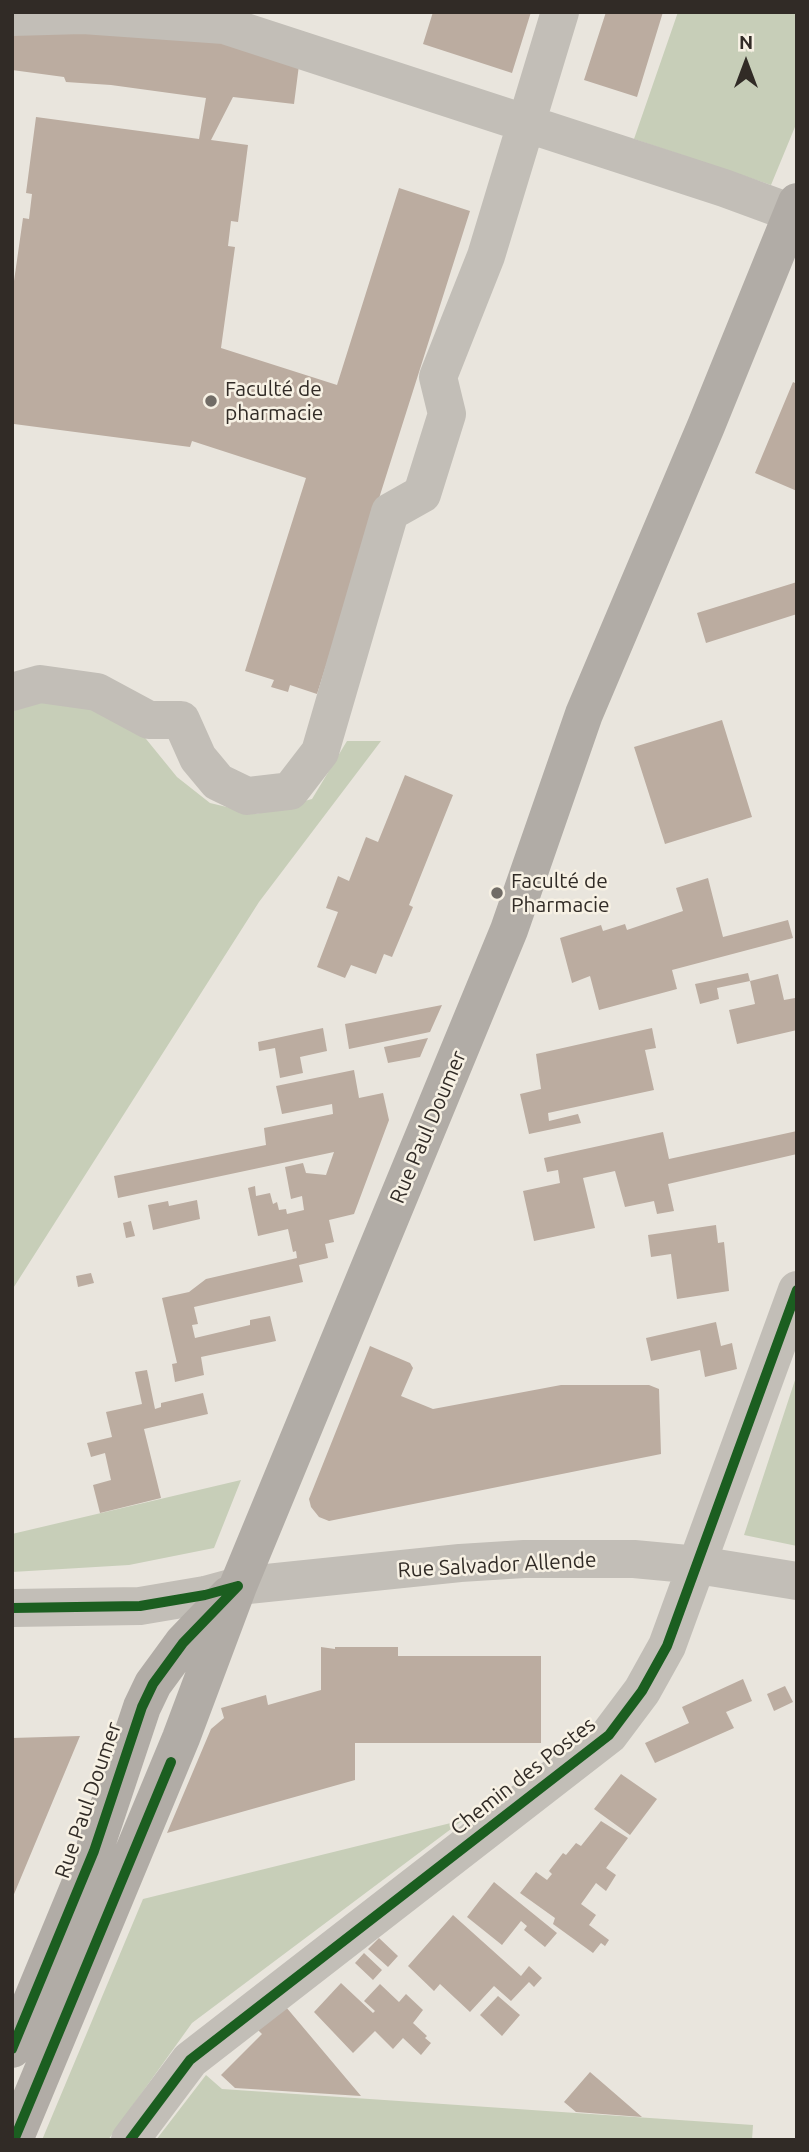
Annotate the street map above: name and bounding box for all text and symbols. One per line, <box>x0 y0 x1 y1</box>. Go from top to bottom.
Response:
north arrow <box>711 28 781 98</box>
text: N <box>739 31 753 53</box>
place label: Faculté de pharmacie <box>225 376 323 426</box>
marker: Faculté de pharmacie <box>203 393 219 409</box>
place label: Faculté de Pharmacie <box>511 868 610 918</box>
marker: Faculté de Pharmacie <box>489 885 505 901</box>
street label: Rue Paul Doumer <box>384 1047 472 1207</box>
street label: Rue Salvador Allende <box>397 1547 597 1583</box>
street label: Chemin des Postes <box>446 1712 600 1840</box>
street label: Rue Paul Doumer <box>49 1718 127 1882</box>

